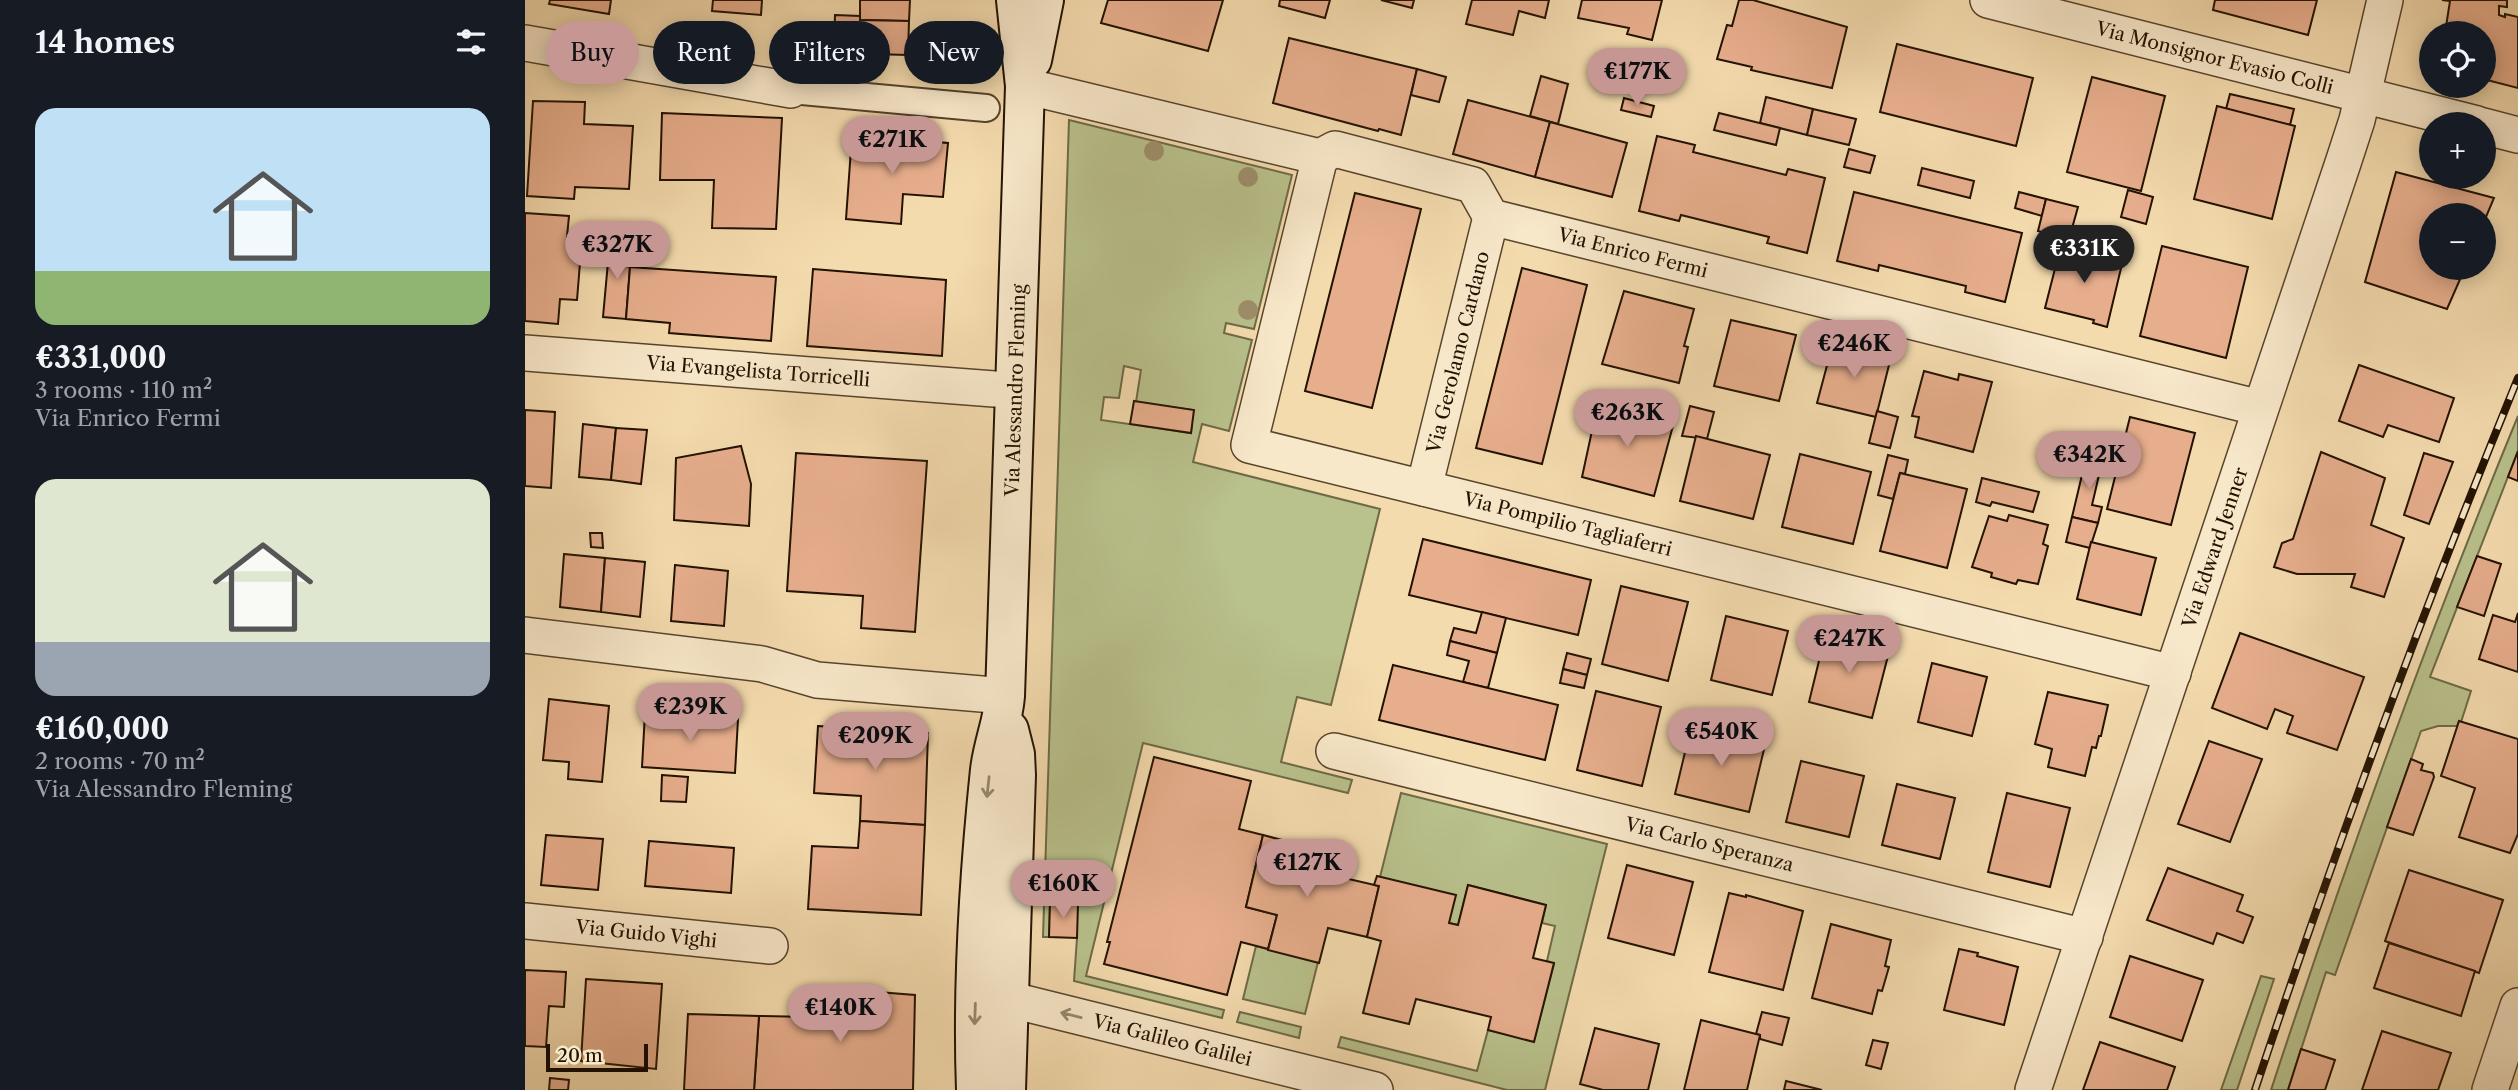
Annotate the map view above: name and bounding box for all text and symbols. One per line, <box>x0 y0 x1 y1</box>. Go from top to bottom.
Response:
street label: Via Monsignor Evasio Colli <box>2093 17 2336 99</box>
chip: Buy <box>546 21 639 84</box>
chip: Rent <box>653 21 755 84</box>
chip: Filters <box>769 21 890 84</box>
chip: New <box>904 21 1004 84</box>
map controls <box>2419 21 2496 280</box>
button: locate <box>2419 21 2496 98</box>
icon: filters <box>452 23 490 61</box>
text: 14 homes <box>35 24 175 61</box>
pin: €177K <box>1588 48 1686 108</box>
text: €177K <box>1603 57 1671 85</box>
button: + <box>2419 112 2496 189</box>
pin: €271K <box>843 116 941 176</box>
text: €271K <box>858 125 926 153</box>
icon: home <box>200 153 326 279</box>
button: − <box>2419 203 2496 280</box>
pin: €327K <box>568 222 666 281</box>
street label: Via Enrico Fermi <box>1555 223 1710 282</box>
pin: €331K <box>2035 226 2133 285</box>
text: €327K <box>581 230 653 258</box>
text: €331K <box>2049 234 2119 262</box>
street label: Via Gerolamo Cardano <box>1422 249 1494 457</box>
street label: Via Alessandro Fleming <box>1001 283 1031 498</box>
pin: €246K <box>1805 320 1903 380</box>
text: €246K <box>1817 329 1891 357</box>
text: €331,000 <box>35 339 167 376</box>
street label: Via Evangelista Torricelli <box>645 351 871 391</box>
text: 3 rooms · 110 m² <box>35 376 212 404</box>
pin: €263K <box>1578 390 1676 449</box>
text: €263K <box>1590 398 1664 426</box>
text: Via Enrico Fermi <box>35 404 221 432</box>
pin: €342K <box>2040 432 2138 491</box>
text: €342K <box>2052 440 2126 468</box>
street label: Via Edward Jenner <box>2177 464 2252 632</box>
street label: Via Pompilio Tagliaferri <box>1460 487 1675 561</box>
icon: home <box>200 524 326 650</box>
pin: €247K <box>1800 616 1898 675</box>
text: €247K <box>1813 624 1885 652</box>
pin: €239K <box>641 684 739 743</box>
text: €239K <box>653 692 727 720</box>
pin: €540K <box>1672 708 1770 768</box>
text: €160,000 <box>35 710 169 747</box>
pin: €209K <box>826 712 924 772</box>
text: €540K <box>1684 717 1758 745</box>
text: €209K <box>838 721 912 749</box>
text: 2 rooms · 70 m² <box>35 747 205 775</box>
text: Via Alessandro Fleming <box>35 775 292 803</box>
one-way arrow <box>982 775 995 798</box>
street label: Via Carlo Speranza <box>1622 812 1796 876</box>
pin: €127K <box>1258 839 1356 899</box>
text: €127K <box>1273 848 1341 876</box>
pin: €160K <box>1014 860 1112 920</box>
text: €160K <box>1027 869 1099 897</box>
street label: Via Guido Vighi <box>574 915 718 953</box>
pin: €140K <box>791 984 889 1044</box>
text: €140K <box>804 993 876 1021</box>
one-way arrow <box>969 1003 982 1026</box>
one-way arrow <box>1060 1008 1083 1021</box>
street label: Via Galileo Galilei <box>1089 1009 1255 1071</box>
scale bar <box>546 1041 647 1073</box>
text: 20 m <box>557 1044 603 1067</box>

